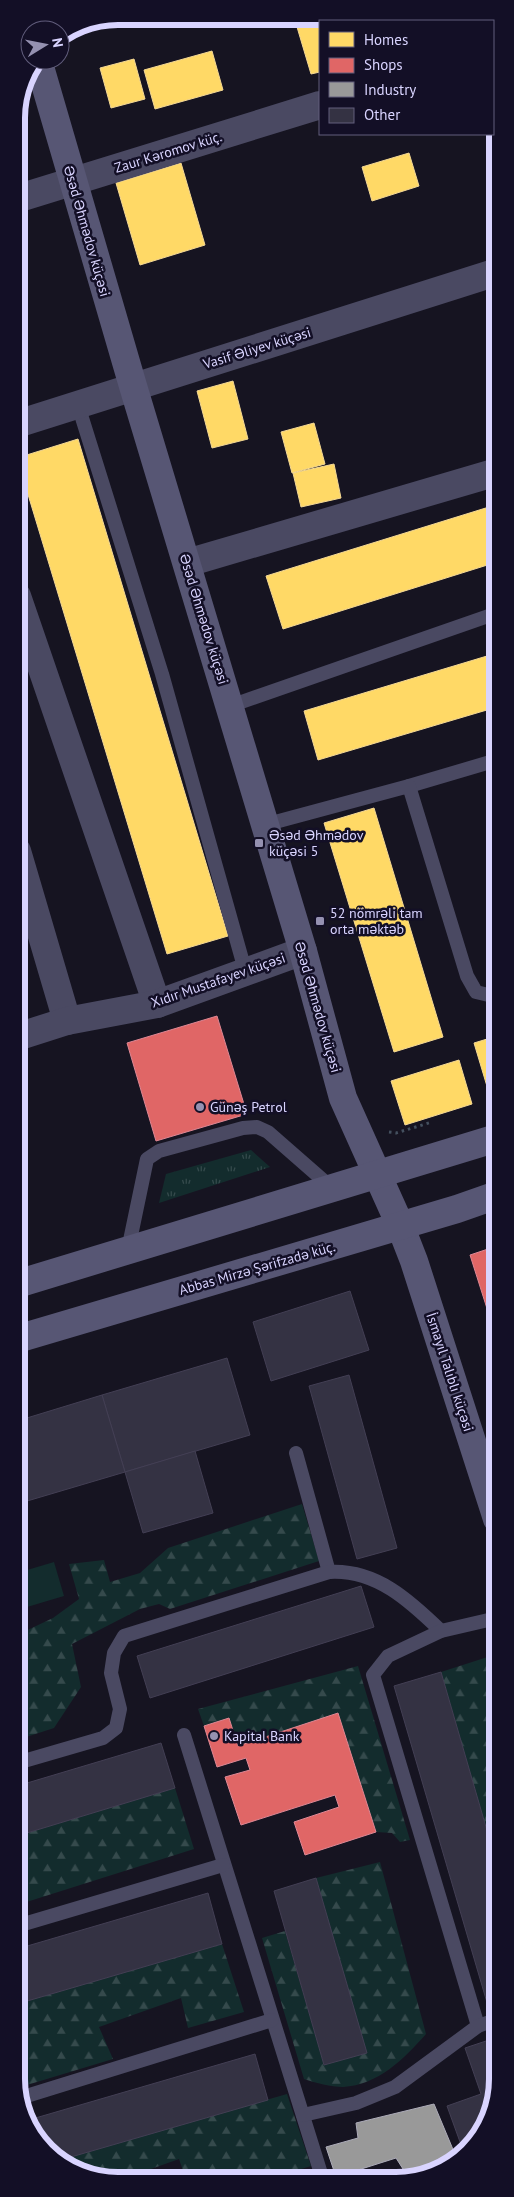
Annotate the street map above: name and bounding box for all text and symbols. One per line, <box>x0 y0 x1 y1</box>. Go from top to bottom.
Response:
north arrow <box>20 20 70 70</box>
legend <box>319 20 494 135</box>
text: Homes <box>364 30 408 49</box>
text: N <box>48 37 67 49</box>
text: Shops <box>364 55 403 74</box>
text: Industry <box>364 80 416 99</box>
text: Other <box>364 105 400 124</box>
street label: Zaur Kəromov küç. <box>112 127 224 177</box>
street label: Əsəd Əhmədov küçəsi <box>60 163 114 299</box>
street label: Vasif Əliyev küçəsi <box>200 323 313 373</box>
street label: Əsəd Əhmədov küçəsi <box>176 551 232 687</box>
place label: Əsəd Əhmədov küçəsi 5 <box>269 826 364 860</box>
marker: Əsəd Əhmədov küçəsi 5 <box>253 837 265 849</box>
place label: 52 nömrəli tam orta məktəb <box>330 904 423 938</box>
marker: 52 nömrəli tam orta məktəb <box>314 915 326 927</box>
street label: Əsəd Əhmədov küçəsi <box>291 939 345 1075</box>
street label: Xıdır Mustafayev küçəsi <box>148 949 288 1011</box>
place label: Günəş Petrol <box>210 1098 287 1116</box>
marker: Günəş Petrol <box>194 1101 206 1113</box>
street label: Abbas Mirzə Şərifzadə küç. <box>177 1237 337 1299</box>
street label: İsmayıl Talıblı küçəsi <box>422 1310 478 1434</box>
place label: Kapital Bank <box>224 1727 300 1745</box>
marker: Kapital Bank <box>208 1730 220 1742</box>

